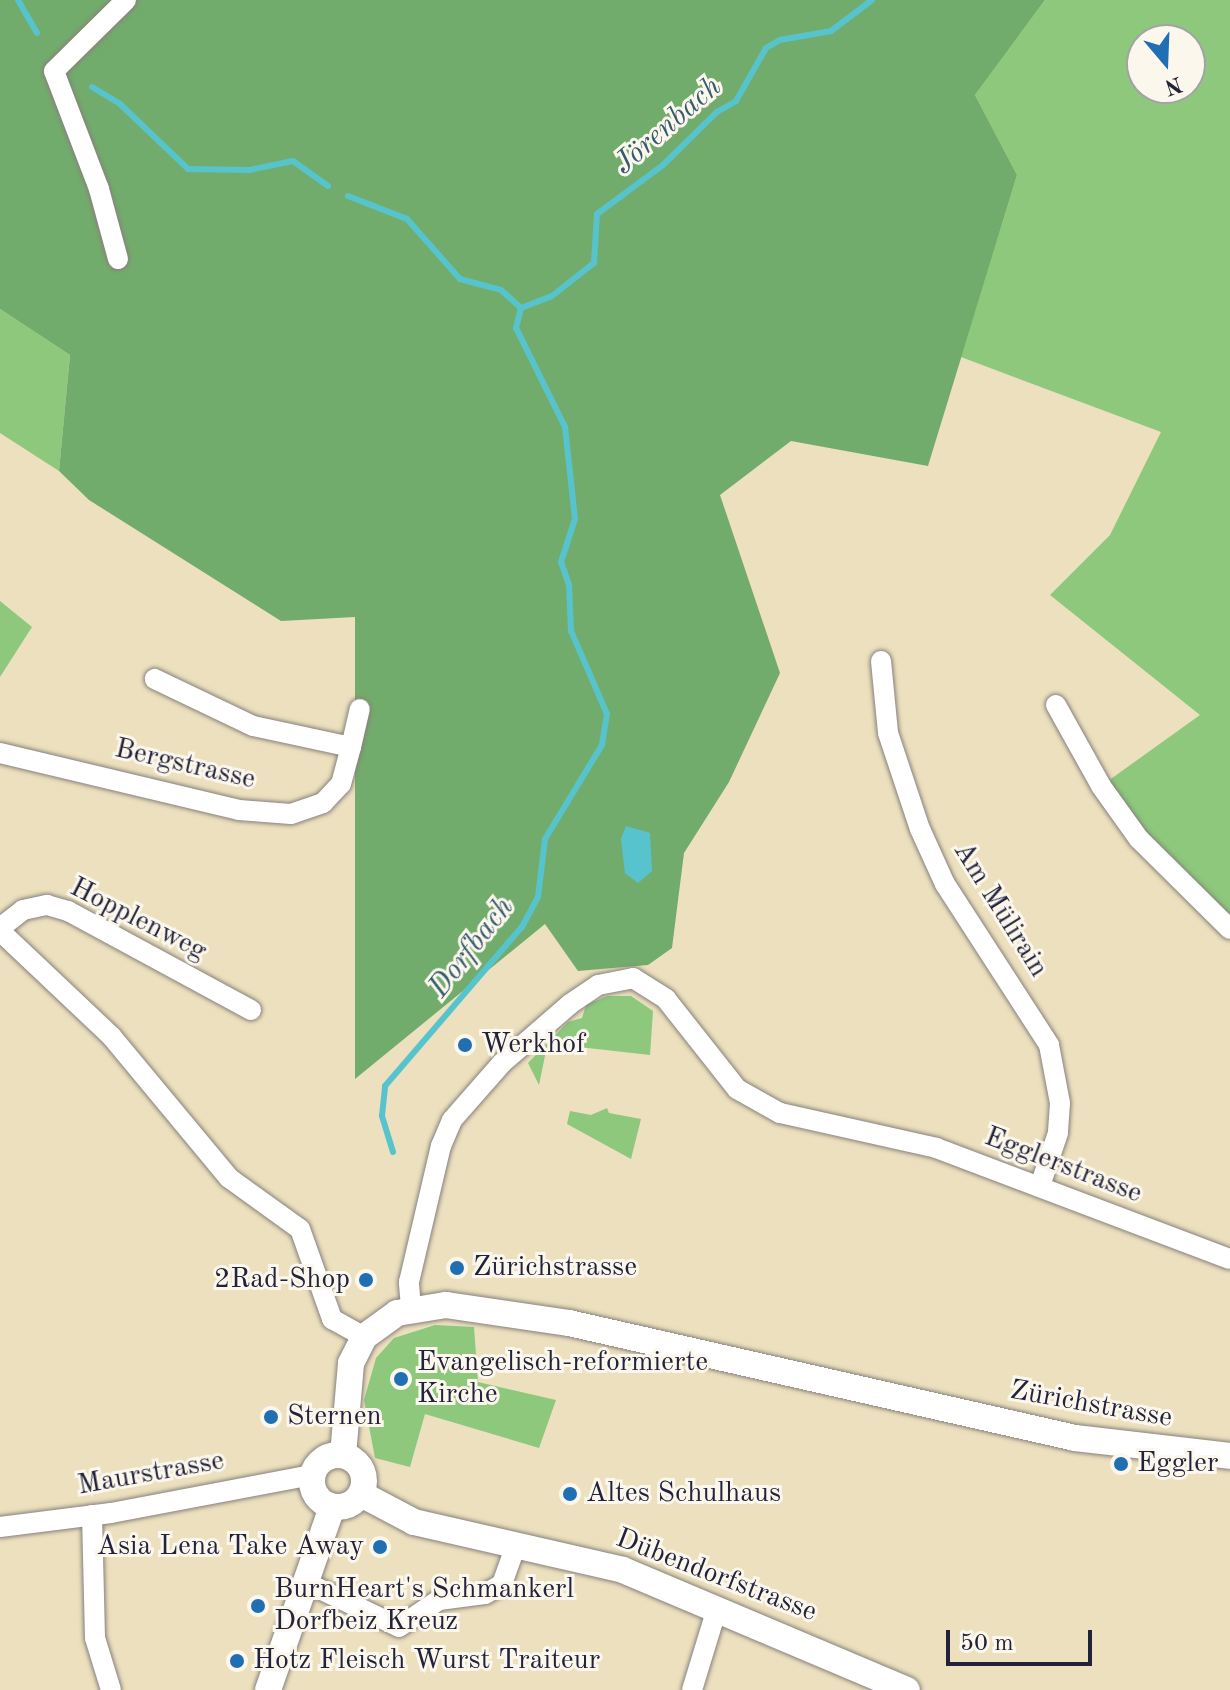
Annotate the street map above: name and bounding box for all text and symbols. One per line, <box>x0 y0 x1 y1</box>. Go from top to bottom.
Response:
north arrow <box>1126 24 1206 104</box>
water label: Jörenbach <box>607 69 729 183</box>
text: N <box>1162 72 1185 98</box>
street label: Bergstrasse <box>111 733 259 797</box>
street label: Am Mülirain <box>945 836 1055 984</box>
street label: Hopplenweg <box>64 871 212 969</box>
water label: Dorfbach <box>422 891 522 1005</box>
place label: Werkhof <box>481 1028 585 1062</box>
marker: Werkhof <box>456 1036 474 1054</box>
street label: Egglerstrasse <box>980 1121 1146 1211</box>
place label: Zürichstrasse <box>473 1251 637 1285</box>
marker: Zürichstrasse <box>448 1259 466 1277</box>
place label: 2Rad-Shop <box>214 1263 350 1297</box>
marker: 2Rad-Shop <box>357 1271 375 1289</box>
place label: Evangelisch-reformierte Kirche <box>417 1346 708 1412</box>
marker: Evangelisch-reformierte Kirche <box>392 1370 410 1388</box>
street label: Zürichstrasse <box>1007 1374 1175 1436</box>
place label: Sternen <box>287 1400 382 1434</box>
marker: Sternen <box>262 1408 280 1426</box>
street label: Maurstrasse <box>75 1445 227 1503</box>
place label: Eggler <box>1137 1447 1218 1481</box>
marker: Eggler <box>1112 1455 1130 1473</box>
place label: Altes Schulhaus <box>586 1477 781 1511</box>
marker: Altes Schulhaus <box>561 1485 579 1503</box>
street label: Dübendorfstrasse <box>611 1522 821 1630</box>
place label: Asia Lena Take Away <box>96 1530 364 1564</box>
marker: Asia Lena Take Away <box>371 1538 389 1556</box>
place label: BurnHeart's Schmankerl Dorfbeiz Kreuz <box>274 1573 574 1639</box>
marker: BurnHeart's Schmankerl Dorfbeiz Kreuz <box>249 1597 267 1615</box>
scale bar <box>950 1614 1096 1664</box>
text: 50 m <box>960 1632 1014 1656</box>
place label: Hotz Fleisch Wurst Traiteur <box>253 1644 600 1678</box>
marker: Hotz Fleisch Wurst Traiteur <box>228 1652 246 1670</box>

